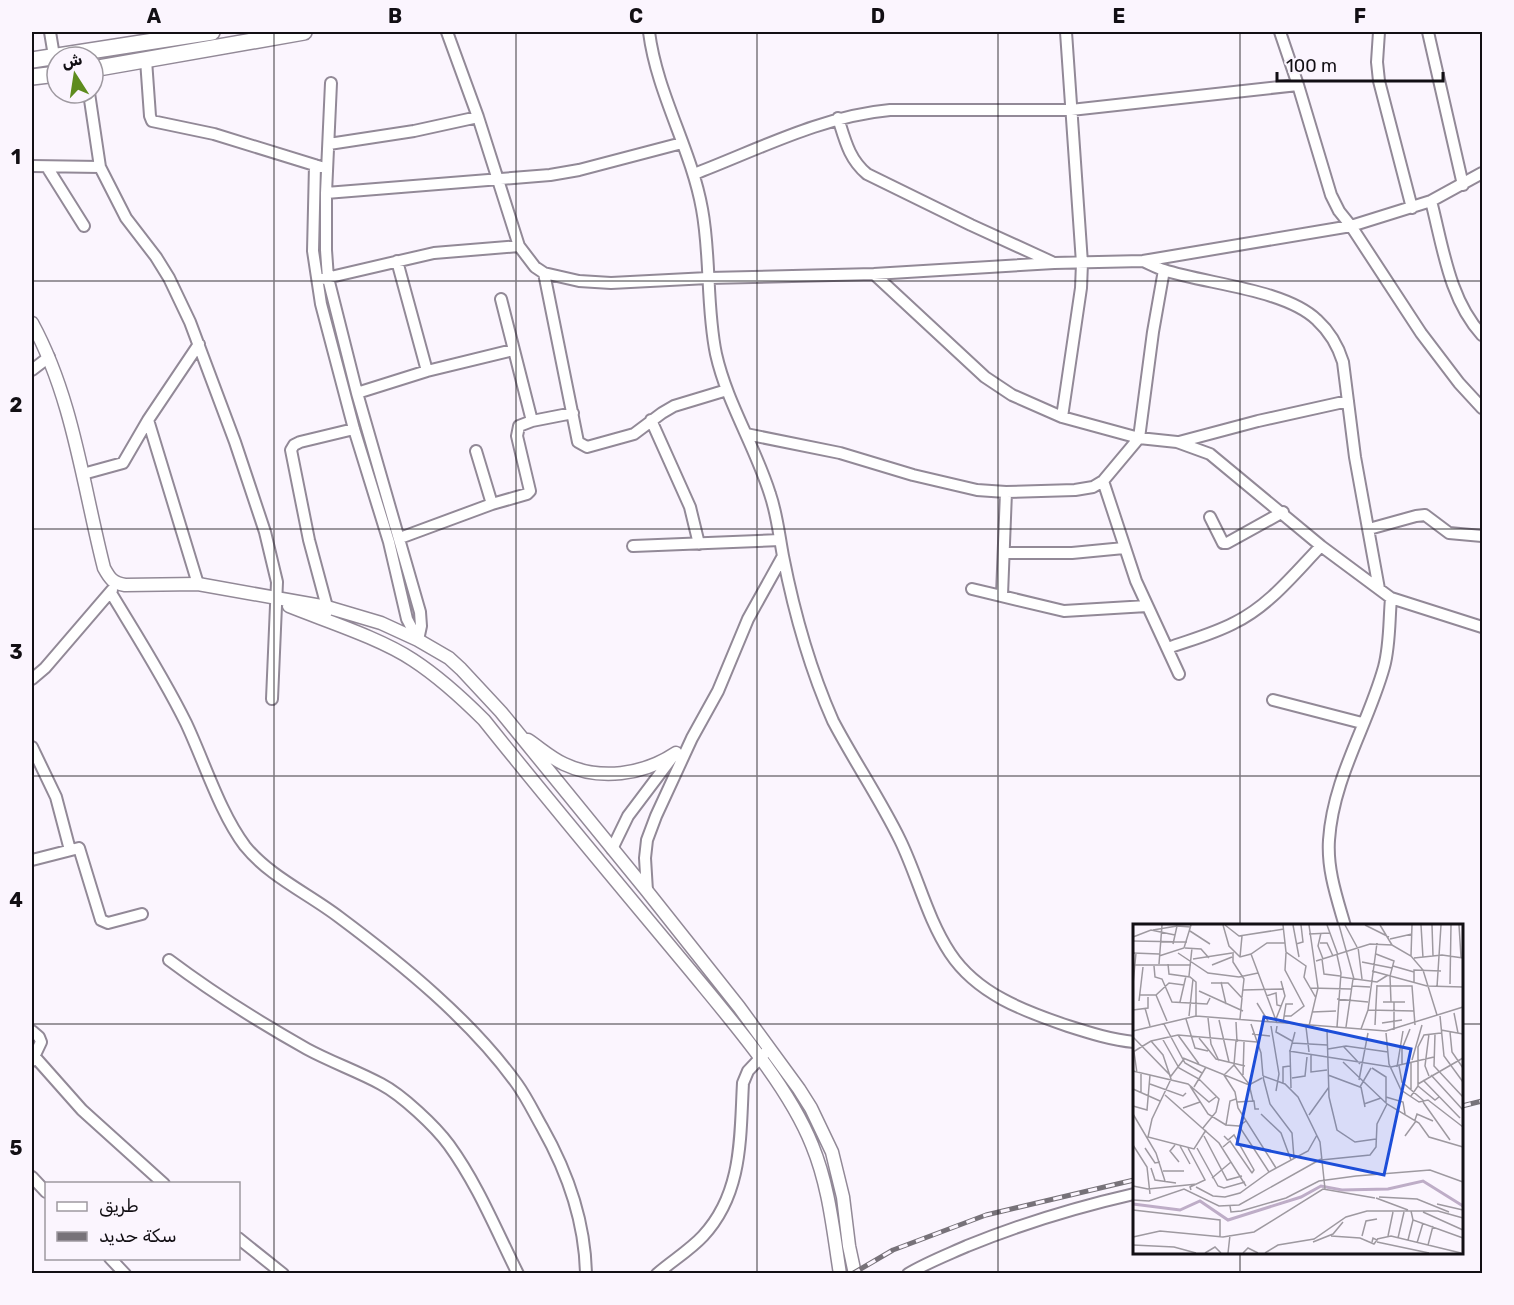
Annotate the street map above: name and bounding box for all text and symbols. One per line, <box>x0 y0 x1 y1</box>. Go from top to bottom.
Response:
text: A <box>147 4 162 28</box>
text: B <box>388 4 402 28</box>
text: C <box>629 4 643 28</box>
text: D <box>871 4 885 28</box>
text: E <box>1113 4 1125 28</box>
text: F <box>1354 4 1366 28</box>
north arrow <box>45 45 105 105</box>
scale bar <box>1277 45 1444 83</box>
text: ش <box>60 49 84 72</box>
text: 100 m <box>1286 55 1337 77</box>
text: 1 <box>11 145 21 169</box>
text: 2 <box>10 393 23 417</box>
text: 3 <box>9 640 23 664</box>
text: 4 <box>9 888 23 912</box>
inset map <box>1133 924 1463 1254</box>
text: 5 <box>10 1136 23 1160</box>
legend <box>45 1182 240 1260</box>
text: طريق <box>99 1195 139 1217</box>
text: سكة حديد <box>99 1225 177 1247</box>

